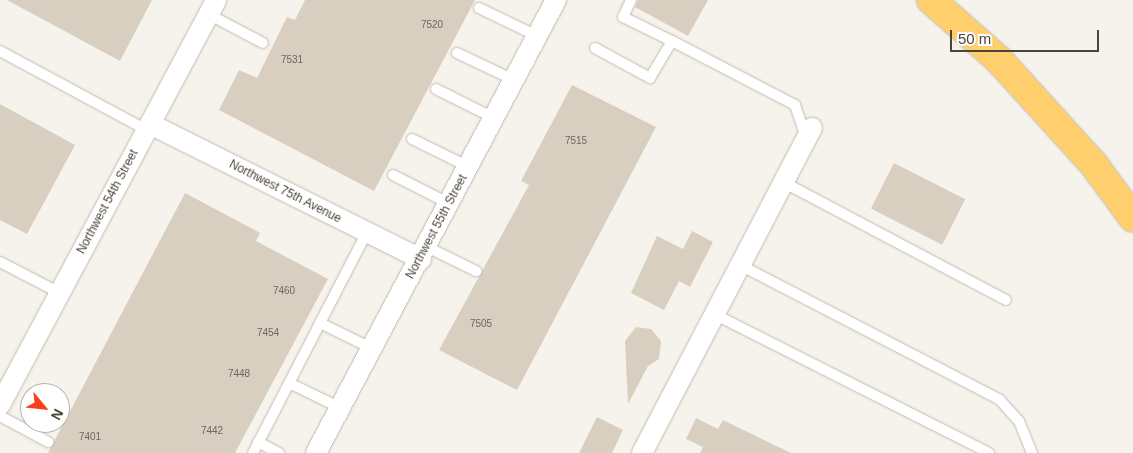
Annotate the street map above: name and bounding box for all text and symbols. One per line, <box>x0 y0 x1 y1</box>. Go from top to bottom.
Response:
house number: 7520 <box>421 19 443 31</box>
scale bar <box>953 20 1102 52</box>
text: 50 m <box>958 30 991 47</box>
house number: 7531 <box>281 54 303 66</box>
house number: 7515 <box>565 135 587 147</box>
street label: Northwest 54th Street <box>74 147 142 257</box>
street label: Northwest 75th Avenue <box>226 157 344 227</box>
street label: Northwest 55th Street <box>403 172 471 282</box>
house number: 7460 <box>273 285 295 297</box>
house number: 7505 <box>470 318 492 330</box>
house number: 7454 <box>257 327 279 339</box>
house number: 7448 <box>228 368 250 380</box>
north arrow <box>20 383 70 433</box>
text: N <box>48 406 67 423</box>
house number: 7442 <box>201 425 223 437</box>
house number: 7401 <box>79 431 101 443</box>

